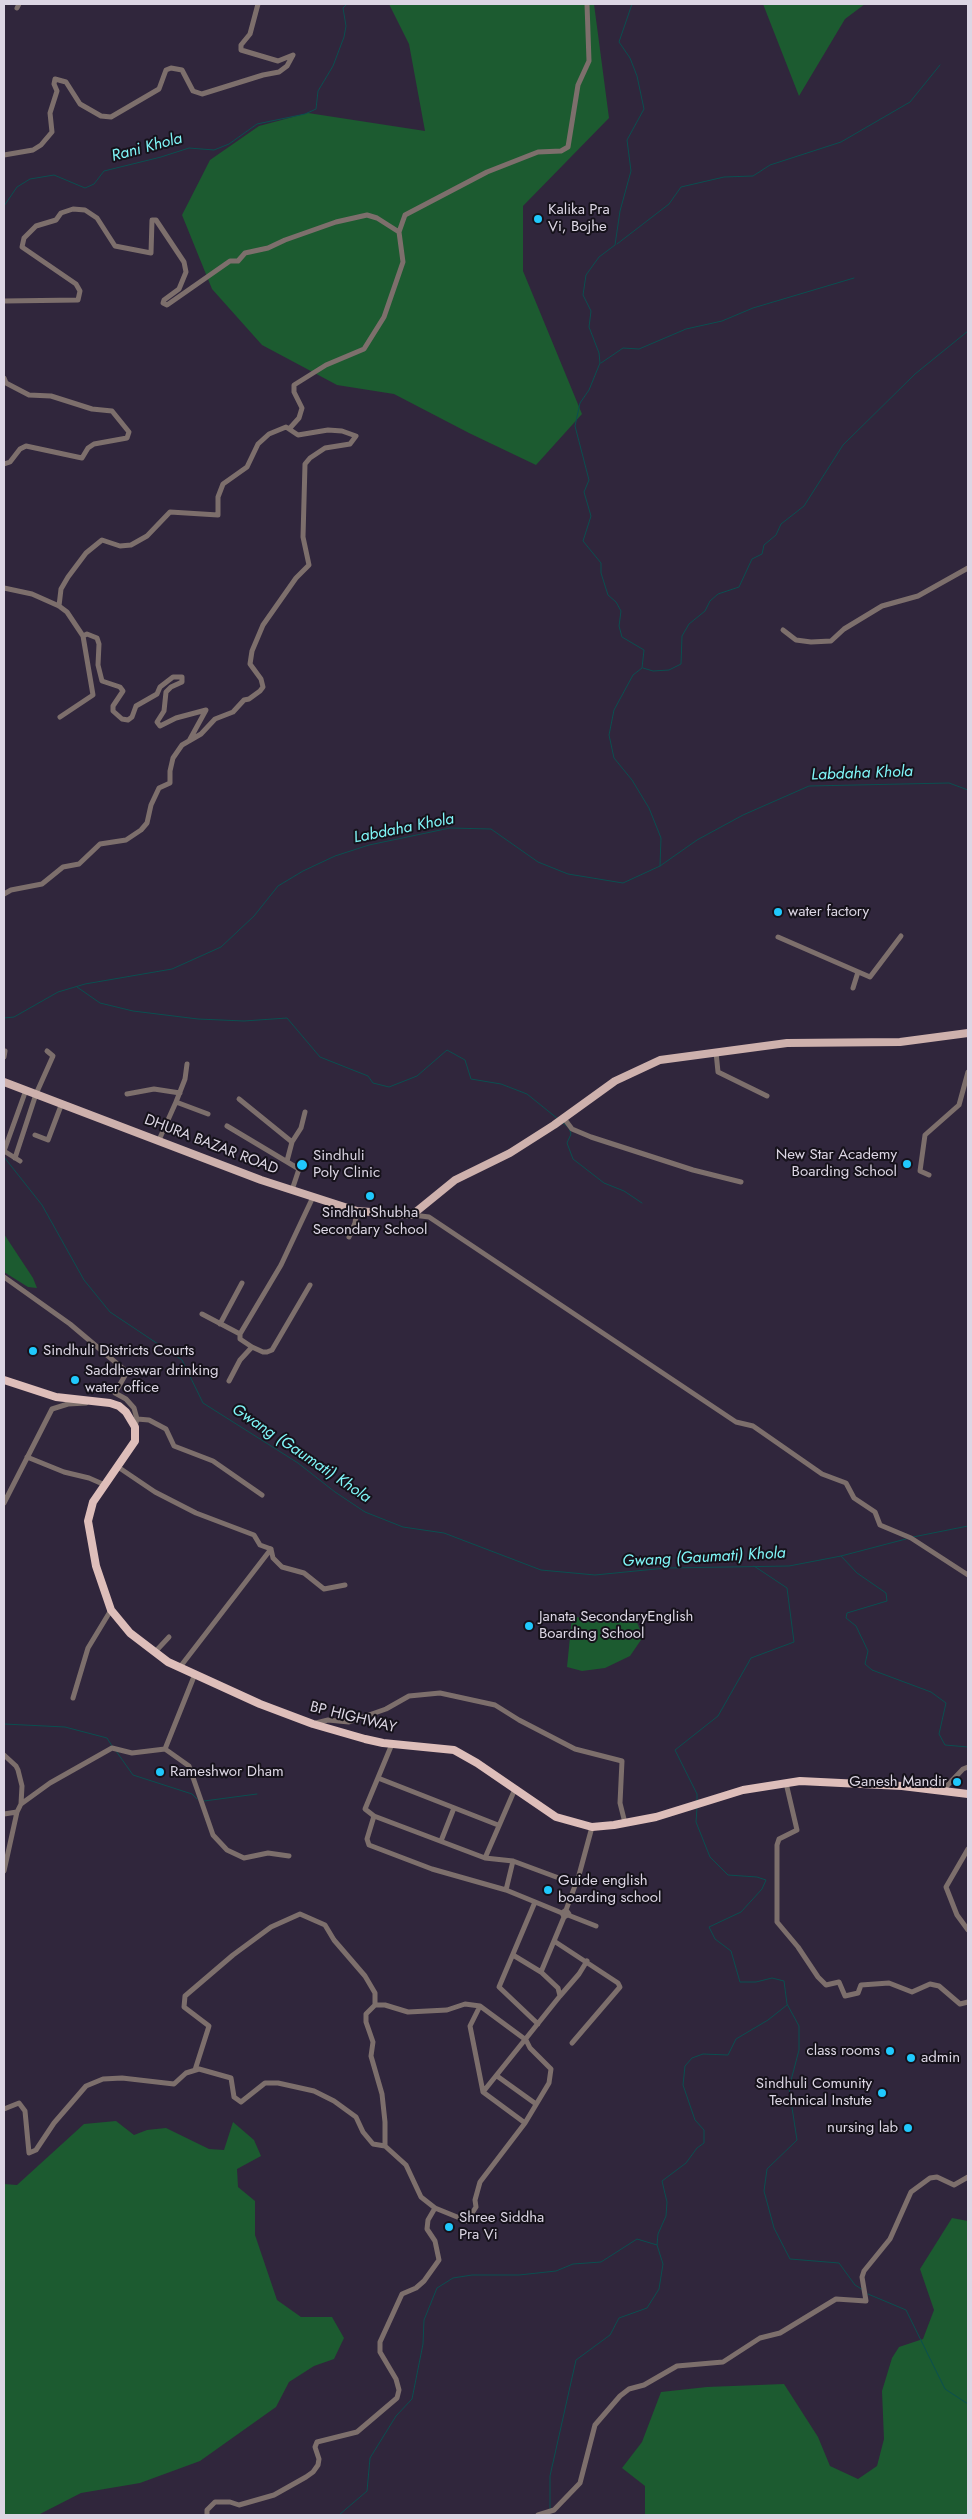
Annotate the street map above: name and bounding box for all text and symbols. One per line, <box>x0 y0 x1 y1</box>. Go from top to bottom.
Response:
water label: Rani Khola <box>110 129 184 167</box>
place label: Kalika Pra Vi, Bojhe <box>548 201 610 236</box>
marker: Kalika Pra Vi, Bojhe <box>532 213 544 225</box>
water label: Labdaha Khola <box>811 763 913 785</box>
water label: Labdaha Khola <box>352 810 456 848</box>
place label: water factory <box>788 903 869 921</box>
marker: water factory <box>772 906 784 918</box>
street label: DHURA BAZAR ROAD <box>141 1111 281 1179</box>
place label: New Star Academy Boarding School <box>776 1146 897 1181</box>
place label: Sindhuli Poly Clinic <box>313 1147 380 1182</box>
marker: Sindhuli Poly Clinic <box>295 1158 309 1172</box>
marker: New Star Academy Boarding School <box>901 1158 913 1170</box>
marker: Sindhu Shubha Secondary School <box>364 1190 376 1202</box>
place label: Sindhu Shubha Secondary School <box>313 1204 427 1239</box>
place label: Sindhuli Districts Courts <box>43 1342 194 1360</box>
marker: Sindhuli Districts Courts <box>27 1345 39 1357</box>
place label: Saddheswar drinking water office <box>85 1362 219 1397</box>
marker: Saddheswar drinking water office <box>69 1374 81 1386</box>
water label: Gwang (Gaumati) Khola <box>228 1400 374 1508</box>
water label: Gwang (Gaumati) Khola <box>622 1544 786 1572</box>
place label: Janata SecondaryEnglish Boarding School <box>539 1608 693 1643</box>
marker: Janata SecondaryEnglish Boarding School <box>523 1620 535 1632</box>
street label: BP HIGHWAY <box>308 1699 398 1737</box>
place label: Rameshwor Dham <box>170 1763 284 1781</box>
marker: Rameshwor Dham <box>154 1766 166 1778</box>
place label: Ganesh Mandir <box>849 1773 947 1791</box>
marker: Ganesh Mandir <box>951 1776 963 1788</box>
place label: Guide english boarding school <box>558 1872 661 1907</box>
marker: Guide english boarding school <box>542 1884 554 1896</box>
place label: class rooms <box>807 2042 880 2060</box>
marker: class rooms <box>884 2045 896 2057</box>
place label: admin <box>921 2049 960 2067</box>
marker: admin <box>905 2052 917 2064</box>
place label: Sindhuli Comunity Technical Instute <box>756 2075 872 2110</box>
marker: Sindhuli Comunity Technical Instute <box>876 2087 888 2099</box>
place label: nursing lab <box>827 2119 898 2137</box>
marker: nursing lab <box>902 2122 914 2134</box>
place label: Shree Siddha Pra Vi <box>459 2209 544 2244</box>
marker: Shree Siddha Pra Vi <box>443 2221 455 2233</box>

